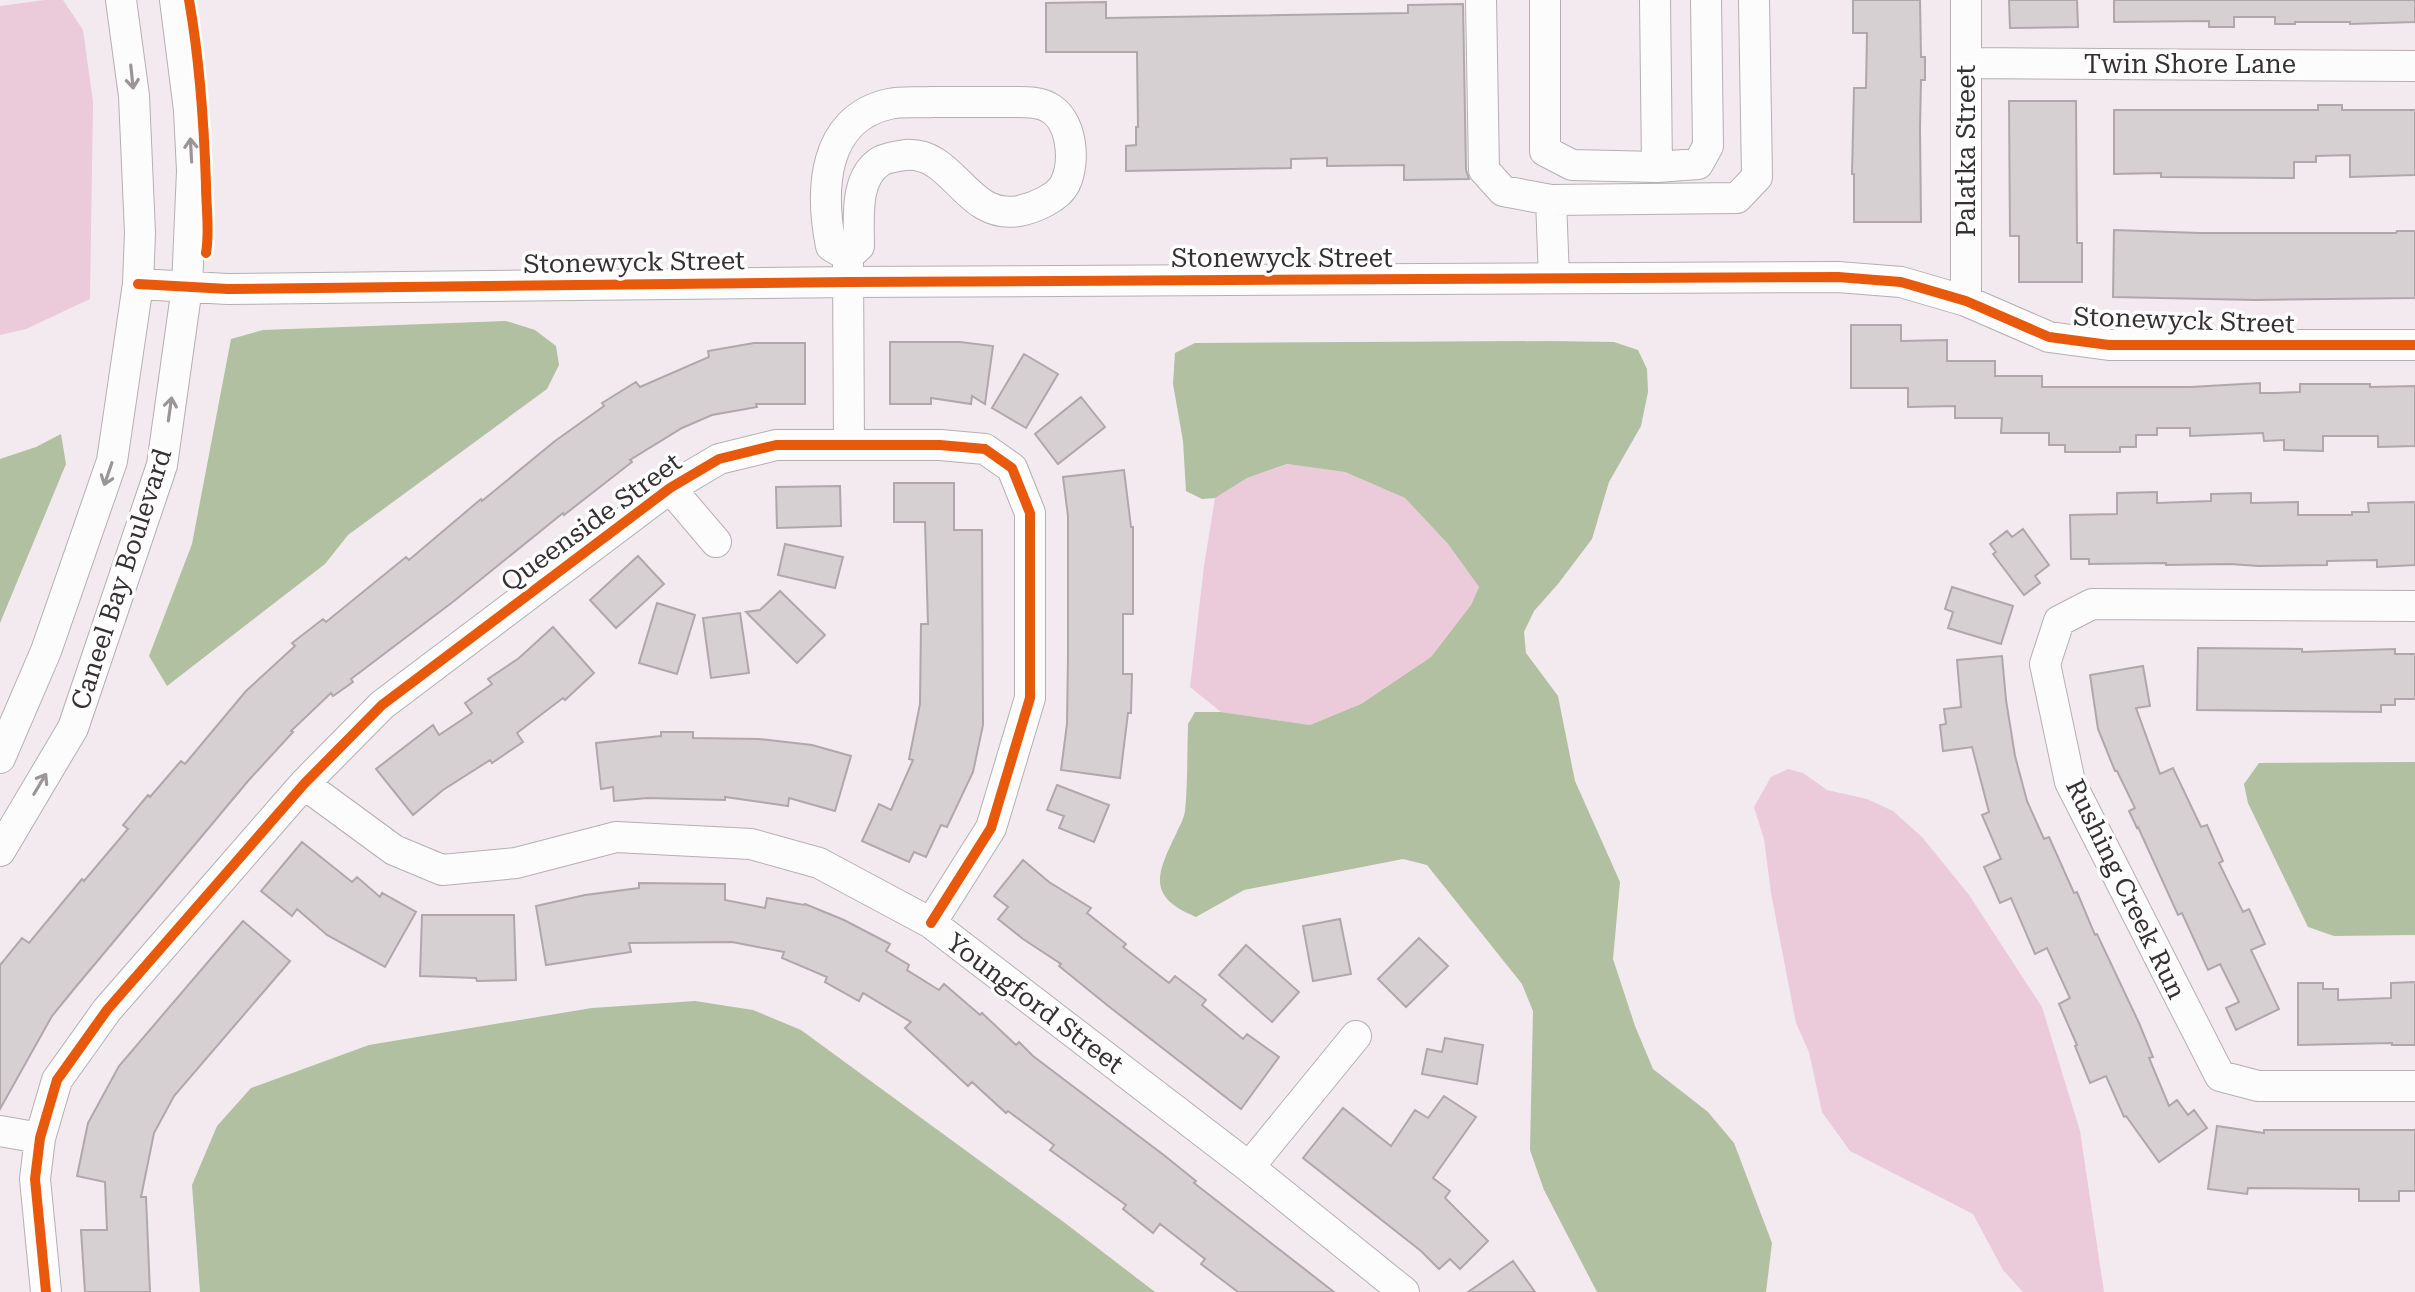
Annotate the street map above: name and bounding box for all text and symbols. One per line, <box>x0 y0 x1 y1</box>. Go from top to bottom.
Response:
street label: Twin Shore Lane <box>2084 49 2296 79</box>
one-way arrow <box>124 63 139 90</box>
street label: Palatka Street <box>1951 64 1981 237</box>
one-way arrow <box>183 137 198 164</box>
street label: Stonewyck Street <box>1171 243 1393 273</box>
street label: Stonewyck Street <box>523 245 745 279</box>
street label: Stonewyck Street <box>2073 301 2295 339</box>
one-way arrow <box>163 397 178 422</box>
street label: Caneel Bay Boulevard <box>65 444 177 713</box>
street label: Queenside Street <box>495 446 687 597</box>
one-way arrow <box>99 461 114 486</box>
one-way arrow <box>32 773 48 796</box>
street label: Rushing Creek Run <box>2060 774 2192 1004</box>
street label: Youngford Street <box>941 927 1130 1079</box>

